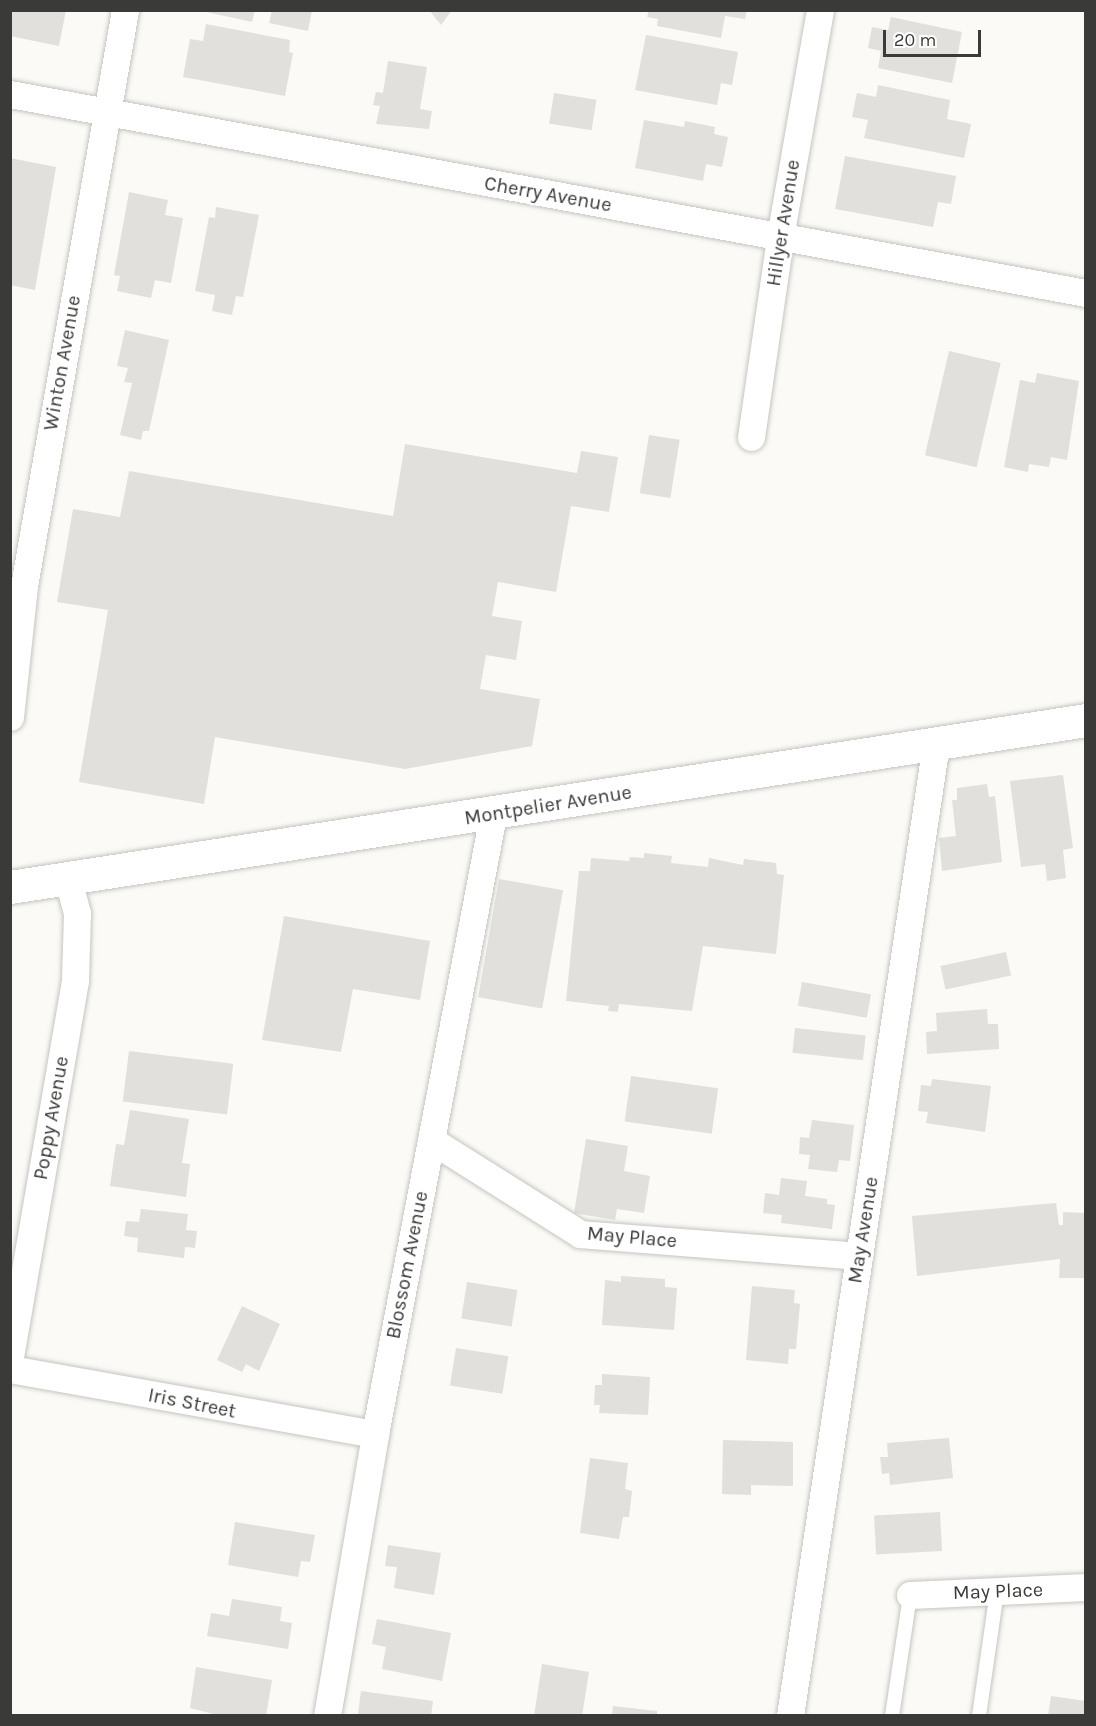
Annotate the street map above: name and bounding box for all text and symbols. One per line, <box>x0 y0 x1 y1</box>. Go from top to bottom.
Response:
scale bar <box>886 18 984 56</box>
text: 20 m <box>894 29 936 51</box>
street label: Hillyer Avenue <box>761 158 805 288</box>
street label: Cherry Avenue <box>482 171 614 217</box>
street label: Winton Avenue <box>38 293 86 433</box>
street label: Montpelier Avenue <box>463 780 633 830</box>
street label: Poppy Avenue <box>28 1054 74 1182</box>
street label: May Avenue <box>843 1175 883 1285</box>
street label: Blossom Avenue <box>381 1189 433 1341</box>
street label: May Place <box>586 1221 678 1253</box>
street label: Iris Street <box>146 1383 238 1423</box>
street label: May Place <box>952 1577 1044 1605</box>

